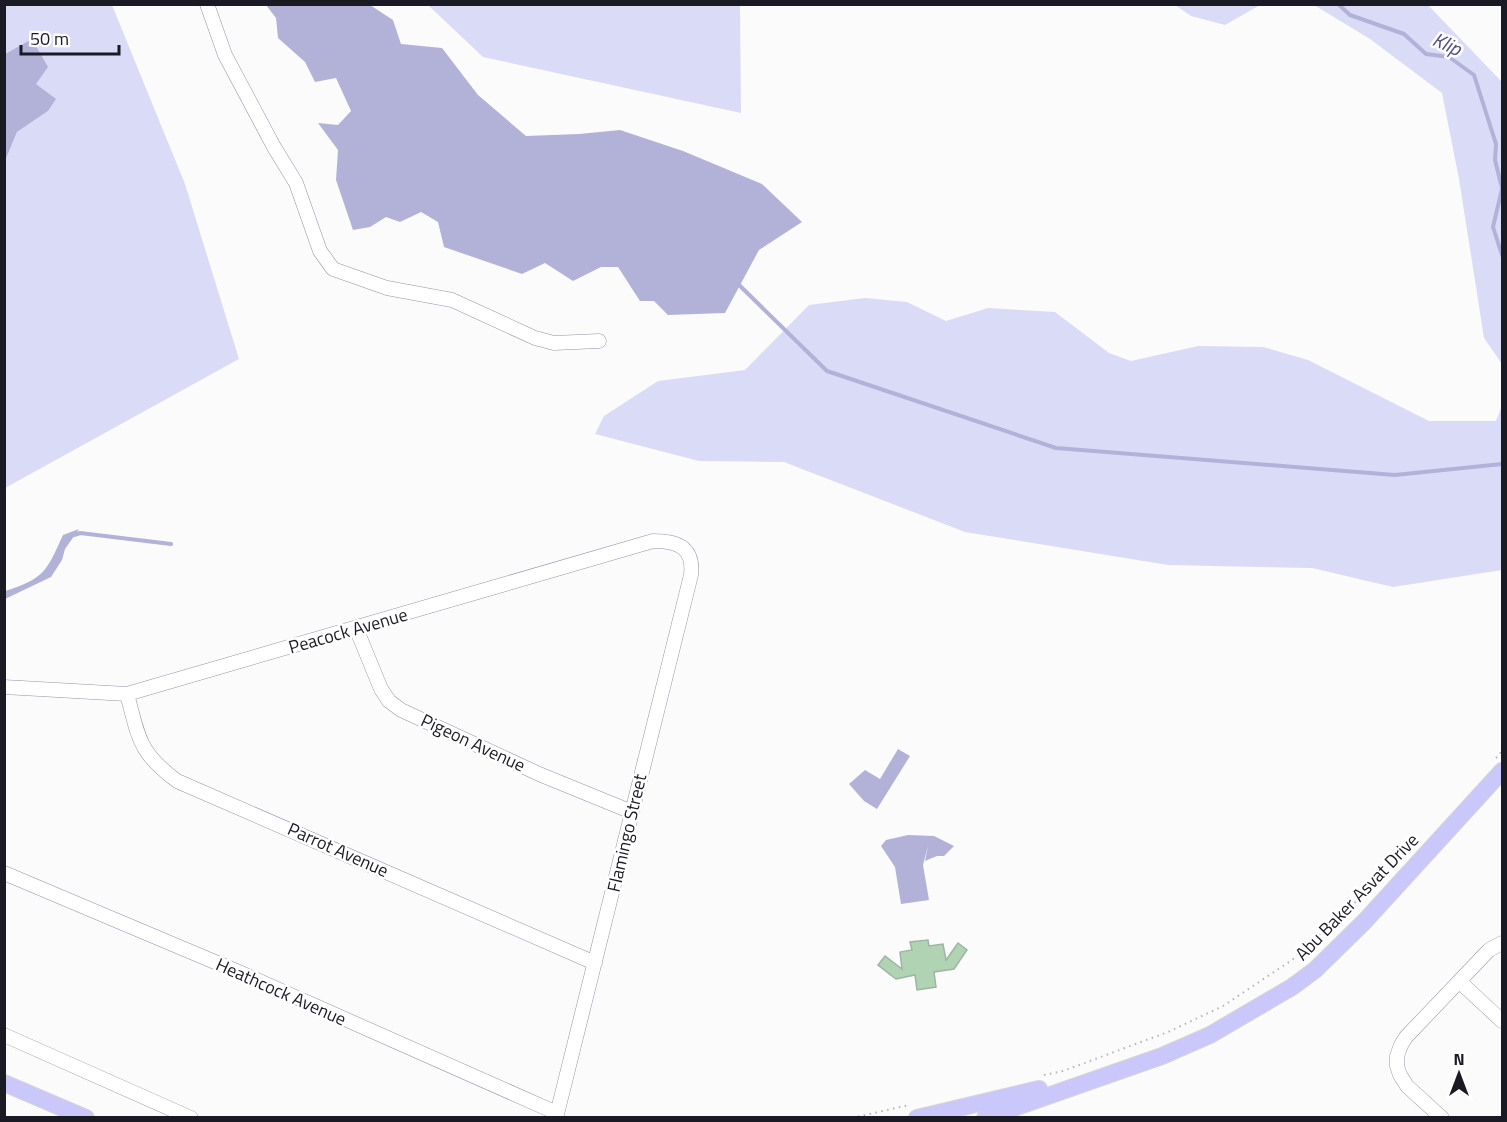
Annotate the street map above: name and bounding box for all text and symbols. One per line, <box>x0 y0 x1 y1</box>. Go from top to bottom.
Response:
scale bar <box>21 18 118 56</box>
water label: Klip <box>1428 24 1468 64</box>
text: 50 m <box>30 25 69 52</box>
street label: Peacock Avenue <box>285 601 411 660</box>
street label: Pigeon Avenue <box>417 707 530 779</box>
street label: Flamingo Street <box>600 771 653 895</box>
street label: Parrot Avenue <box>283 815 393 884</box>
street label: Abu Baker Asvat Drive <box>1289 827 1425 966</box>
street label: Heathcock Avenue <box>212 951 351 1032</box>
north arrow <box>1429 1044 1489 1104</box>
text: N <box>1453 1047 1465 1071</box>

